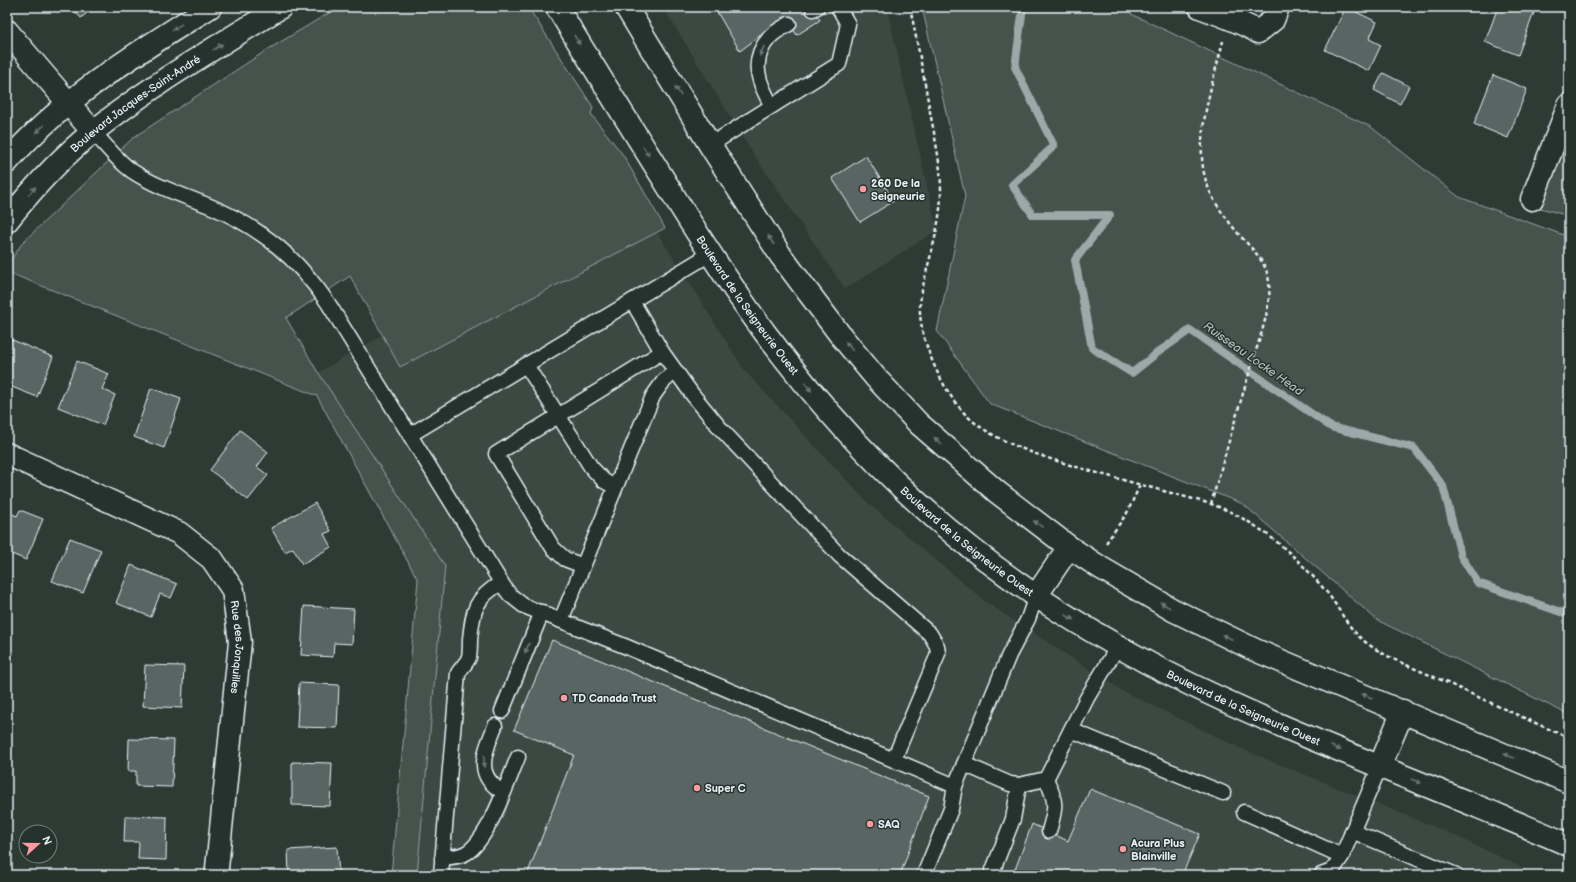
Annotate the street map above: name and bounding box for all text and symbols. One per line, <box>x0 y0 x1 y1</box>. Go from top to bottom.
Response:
one-way arrow <box>171 24 183 31</box>
one-way arrow <box>574 34 581 46</box>
one-way arrow <box>213 43 223 51</box>
one-way arrow <box>759 45 765 56</box>
street label: Boulevard Jacques-Saint-André <box>67 52 203 155</box>
one-way arrow <box>674 85 681 97</box>
one-way arrow <box>35 124 45 134</box>
one-way arrow <box>642 145 649 157</box>
place label: 260 De la Seigneurie <box>871 177 925 203</box>
marker: 260 De la Seigneurie <box>858 184 868 194</box>
one-way arrow <box>27 185 36 196</box>
street label: Boulevard de la Seigneurie Ouest <box>694 233 802 378</box>
one-way arrow <box>767 235 775 245</box>
water label: Ruisseau Locke Head <box>1200 319 1307 400</box>
one-way arrow <box>844 341 853 352</box>
one-way arrow <box>803 382 812 393</box>
one-way arrow <box>933 436 943 445</box>
street label: Boulevard de la Seigneurie Ouest <box>898 484 1037 599</box>
one-way arrow <box>1032 520 1043 528</box>
street label: Rue des Jonquilles <box>228 599 247 695</box>
one-way arrow <box>1159 602 1171 609</box>
one-way arrow <box>1063 614 1075 621</box>
one-way arrow <box>1222 634 1233 640</box>
one-way arrow <box>524 643 530 654</box>
street label: Boulevard de la Seigneurie Ouest <box>1164 667 1323 748</box>
place label: TD Canada Trust <box>572 692 657 705</box>
marker: TD Canada Trust <box>559 693 569 703</box>
one-way arrow <box>1361 693 1373 699</box>
one-way arrow <box>1331 745 1342 751</box>
one-way arrow <box>1504 753 1515 759</box>
one-way arrow <box>481 756 488 768</box>
one-way arrow <box>1411 778 1422 784</box>
place label: Super C <box>705 782 746 795</box>
marker: Super C <box>692 783 702 793</box>
place label: SAQ <box>878 818 900 831</box>
marker: SAQ <box>865 819 875 829</box>
north arrow <box>18 824 58 864</box>
text: N <box>39 834 54 847</box>
place label: Acura Plus Blainville <box>1130 837 1185 863</box>
marker: Acura Plus Blainville <box>1118 844 1128 854</box>

